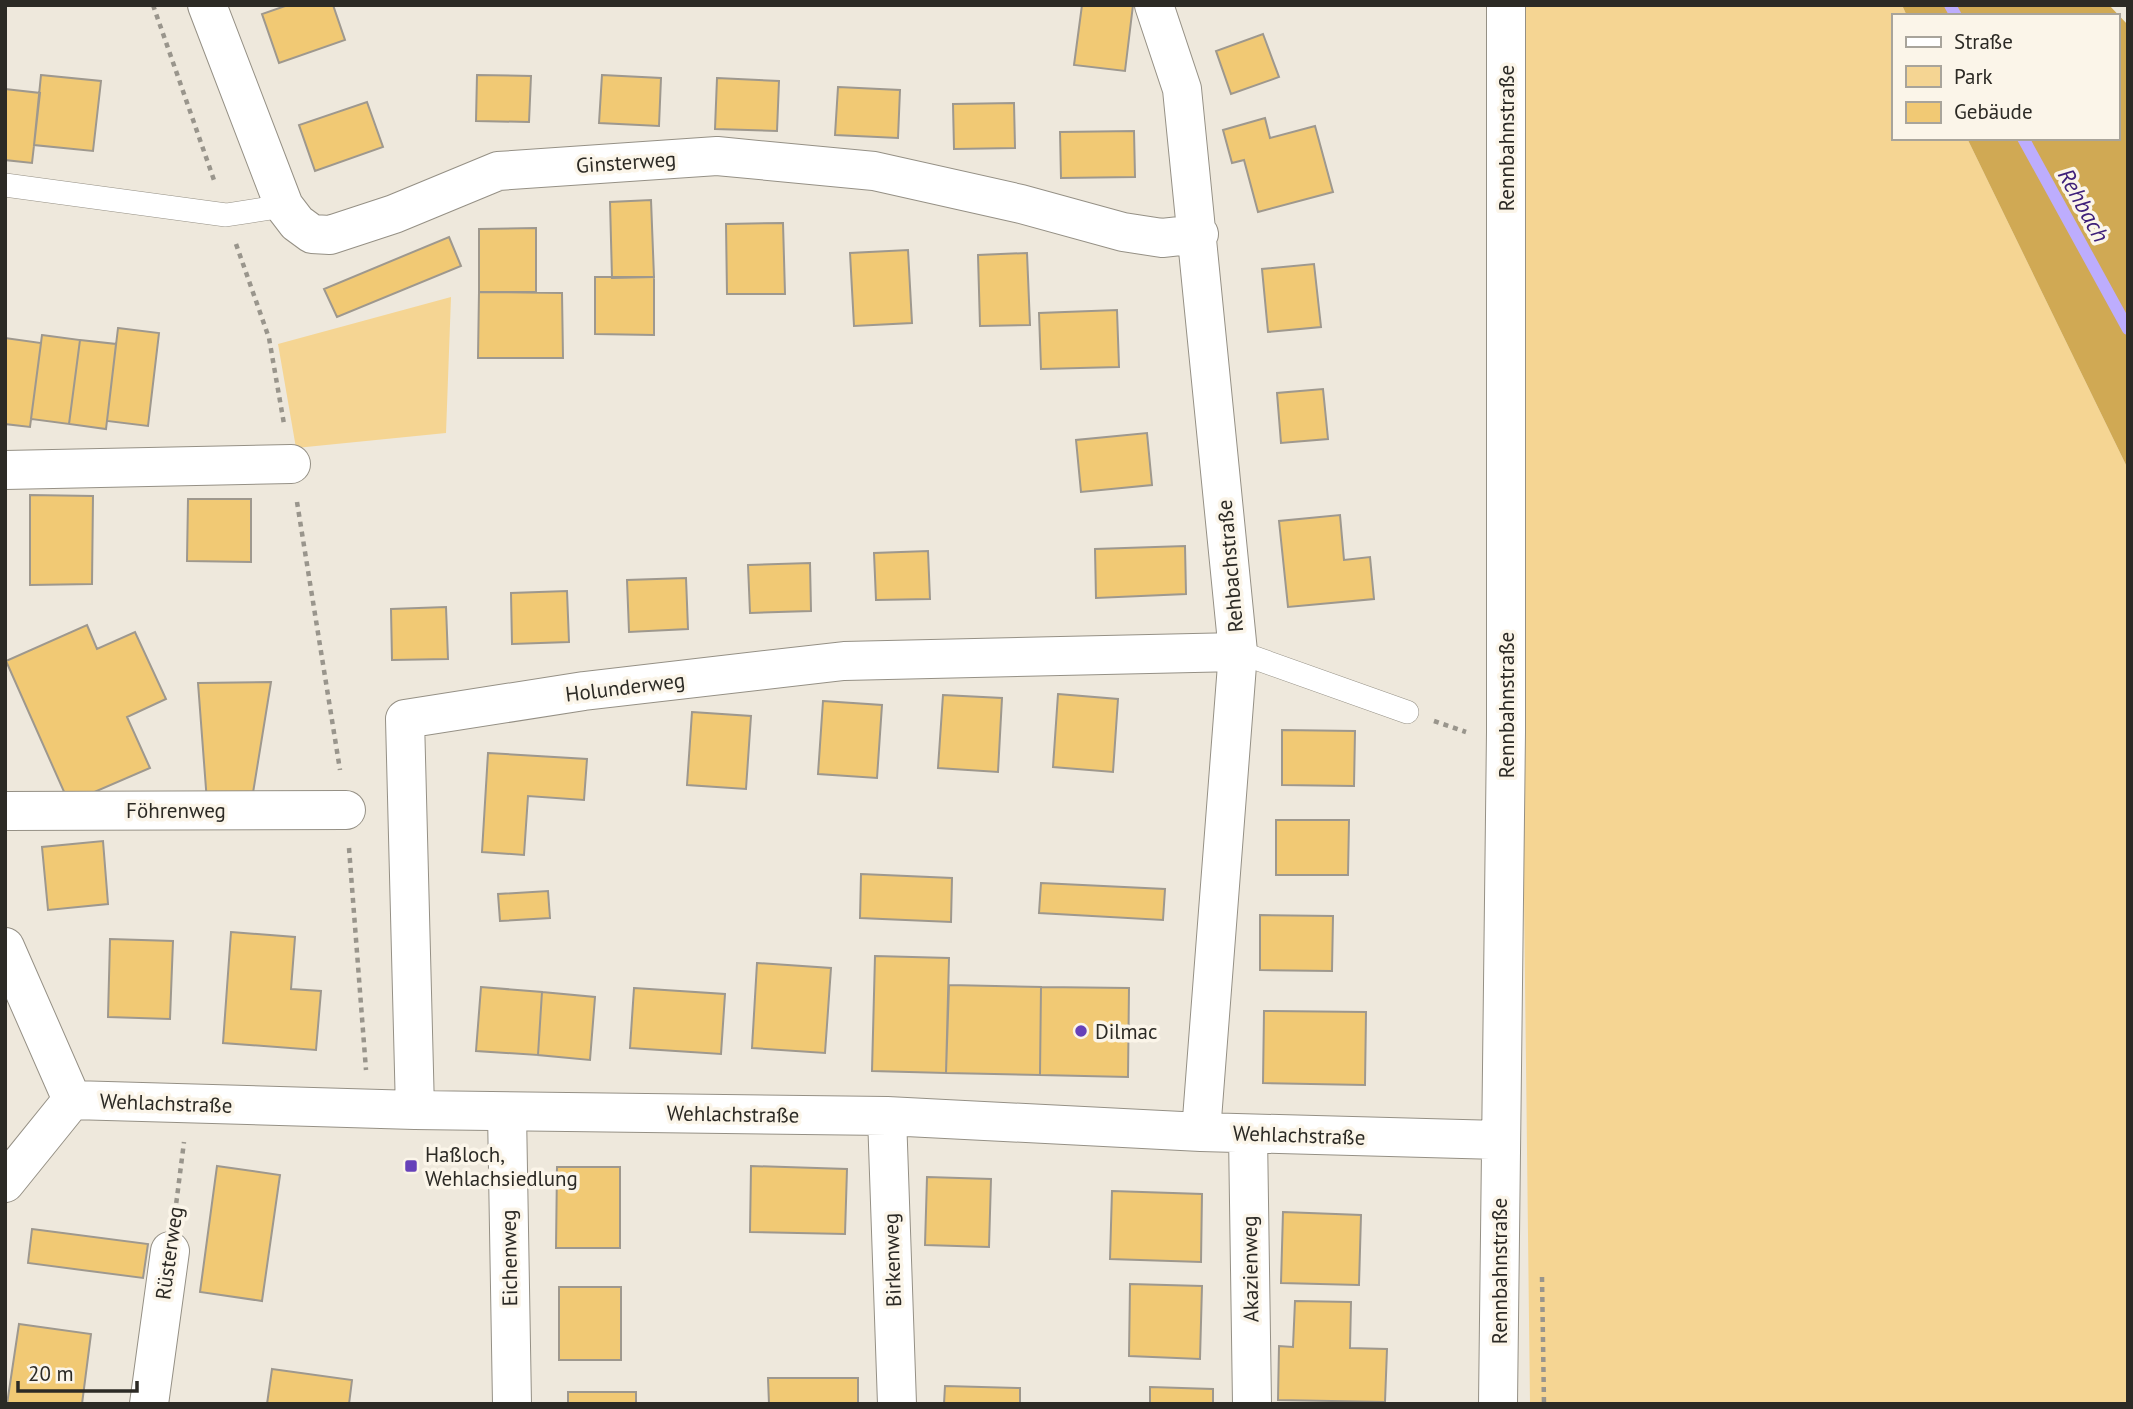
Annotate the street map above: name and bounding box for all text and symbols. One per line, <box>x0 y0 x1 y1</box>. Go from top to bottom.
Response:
legend <box>1892 14 2119 140</box>
text: Straße <box>1954 28 2013 55</box>
text: Park <box>1954 63 1993 90</box>
street label: Rennbahnstraße <box>1493 65 1520 211</box>
text: Gebäude <box>1954 98 2033 125</box>
street label: Ginsterweg <box>575 145 677 179</box>
water label: Rehbach <box>2052 163 2116 247</box>
street label: Rehbachstraße <box>1211 499 1249 633</box>
street label: Rennbahnstraße <box>1493 632 1520 778</box>
street label: Holunderweg <box>564 666 686 708</box>
street label: Föhrenweg <box>126 797 226 824</box>
place label: Dilmac <box>1095 1018 1157 1045</box>
marker: Dilmac <box>1073 1023 1089 1039</box>
street label: Wehlachstraße <box>99 1087 233 1119</box>
street label: Wehlachstraße <box>666 1099 800 1129</box>
street label: Wehlachstraße <box>1232 1119 1366 1151</box>
place label: Haßloch, Wehlachsiedlung <box>425 1141 578 1192</box>
marker: Haßloch, Wehlachsiedlung <box>403 1158 419 1174</box>
street label: Rennbahnstraße <box>1486 1198 1513 1344</box>
street label: Rüsterweg <box>149 1205 189 1301</box>
street label: Eichenweg <box>495 1209 523 1307</box>
street label: Birkenweg <box>877 1213 907 1307</box>
street label: Akazienweg <box>1236 1215 1264 1323</box>
scale bar <box>18 1350 136 1394</box>
text: 20 m <box>28 1360 74 1387</box>

